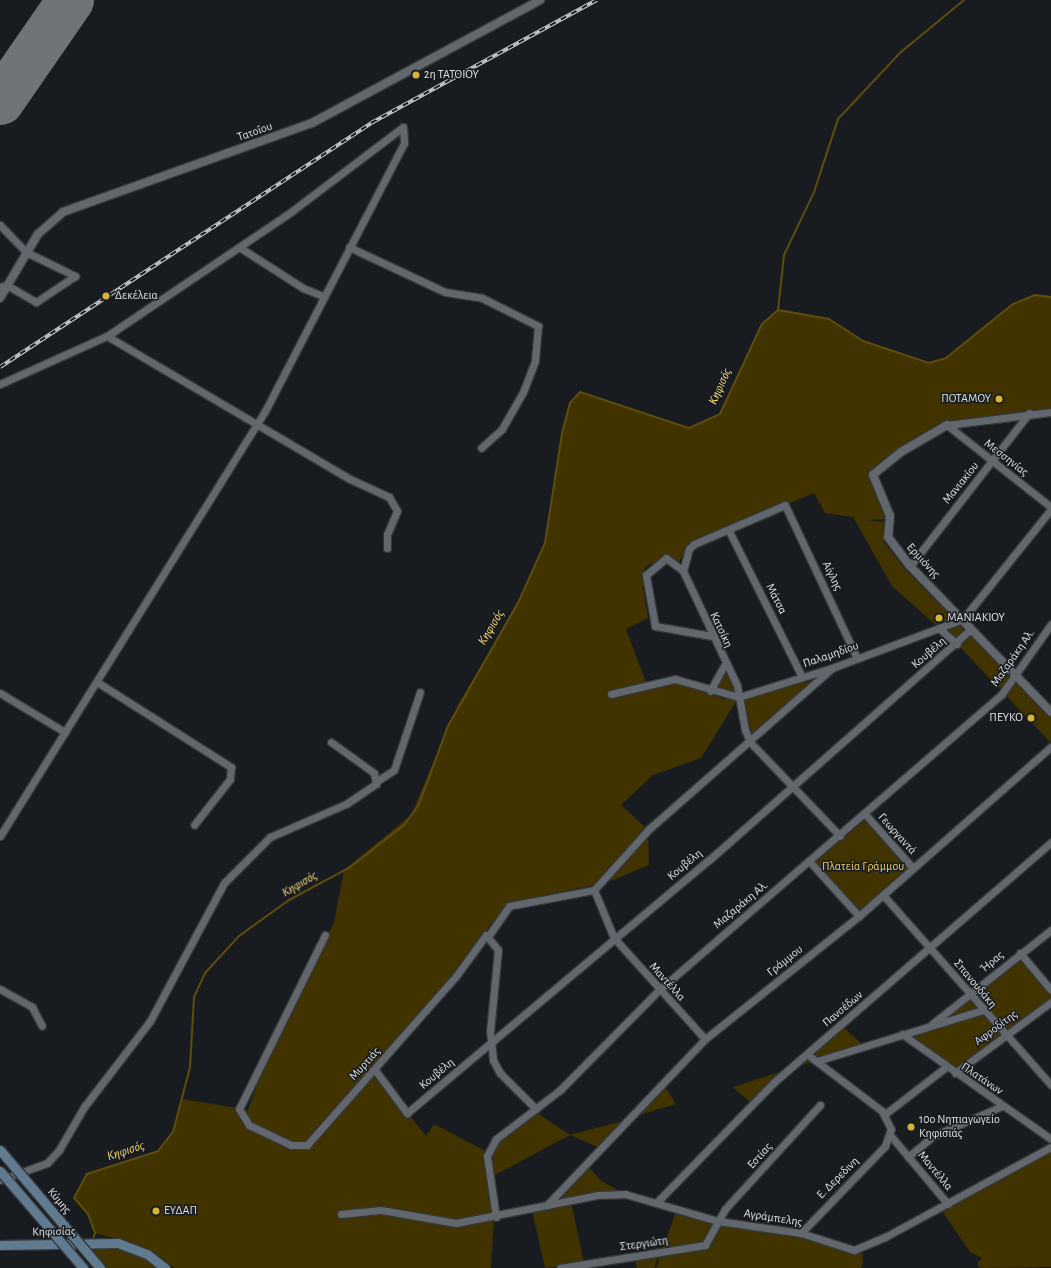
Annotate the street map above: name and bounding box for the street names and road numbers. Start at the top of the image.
street label: Τατοΐου [235,119,275,145]
street label: Μεσσηνίας [981,436,1031,480]
street label: Μανιακίου [940,459,982,507]
street label: Ερμιόνης [903,541,943,581]
street label: Αίγλης [819,559,845,593]
street label: Μάτσα [762,581,790,617]
street label: Κατσίκη [706,610,736,650]
street label: Μαζαράκη Αλ. [988,626,1038,690]
street label: Κουβέλη [909,634,949,672]
street label: Παλαμηδίου [801,639,861,671]
street label: Γεωργαντά [875,810,919,858]
street label: Κουβέλη [665,846,705,884]
street label: Μαζαράκη Αλ. [711,878,771,932]
street label: Γράμμου [764,942,806,980]
street label: Ήρας [977,948,1007,976]
street label: Σπανουδάκη [950,957,1000,1011]
street label: Μαντέλλα [646,960,688,1004]
street label: Πανσέδων [820,988,866,1030]
street label: Αφροδίτης [972,1007,1020,1049]
street label: Μυρτιάς [346,1044,384,1084]
street label: Κουβέλη [417,1055,457,1093]
street label: Πλατάνων [958,1060,1006,1098]
street label: Εστίας [745,1140,775,1172]
street label: Μαντέλλα [914,1148,956,1194]
street label: Ε. Δερεδινη [814,1154,862,1202]
street label: Κύμης [44,1185,74,1217]
street label: Αγράμπελης [743,1206,803,1230]
street label: Κηφισίας [32,1224,76,1240]
street label: Στεργιώτη [619,1233,669,1255]

